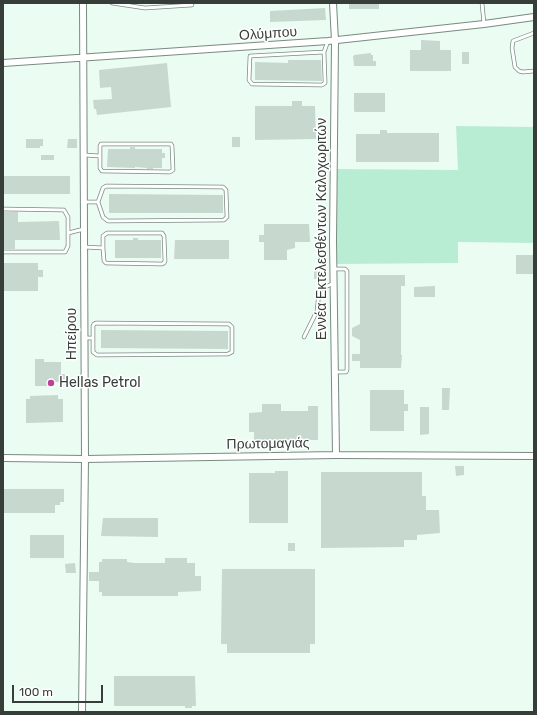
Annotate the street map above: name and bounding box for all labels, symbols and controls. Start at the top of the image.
street label: Ολύμπου [238,24,298,44]
street label: Εννέα Εκτελεσθέντων Καλοχωριτών [314,118,330,340]
street label: Ηπείρου [64,308,80,360]
place label: Hellas Petrol [59,375,141,391]
marker: Hellas Petrol [46,378,56,388]
street label: Πρωτομαγιάς [226,435,310,453]
scale bar [14,677,105,703]
text: 100 m [19,685,53,699]

